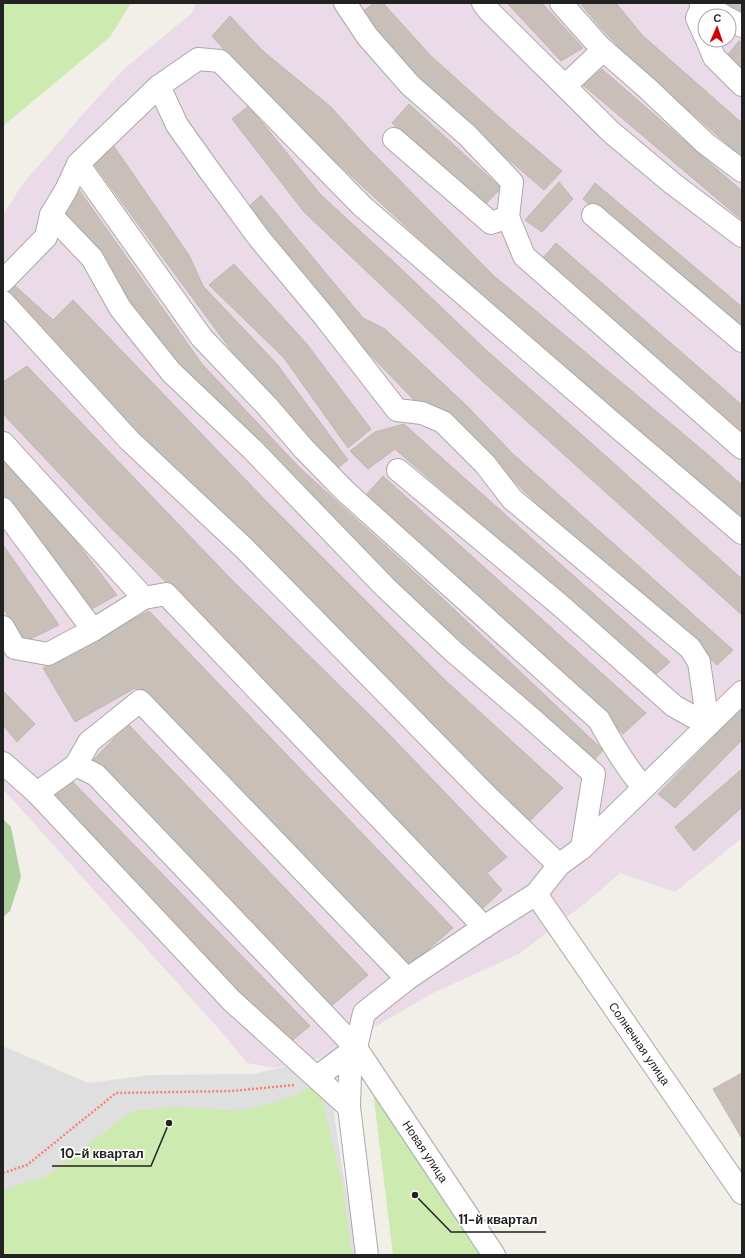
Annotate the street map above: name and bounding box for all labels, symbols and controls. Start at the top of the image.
north arrow [697,8,737,48]
text: С [713,11,722,25]
street label: Солнечная улица [605,999,674,1089]
street label: Новая улица [399,1118,452,1186]
callout: 10-й квартал [52,1141,151,1166]
text: 10-й квартал [60,1145,144,1162]
callout: 11-й квартал [451,1207,546,1232]
text: 11-й квартал [458,1211,538,1228]

